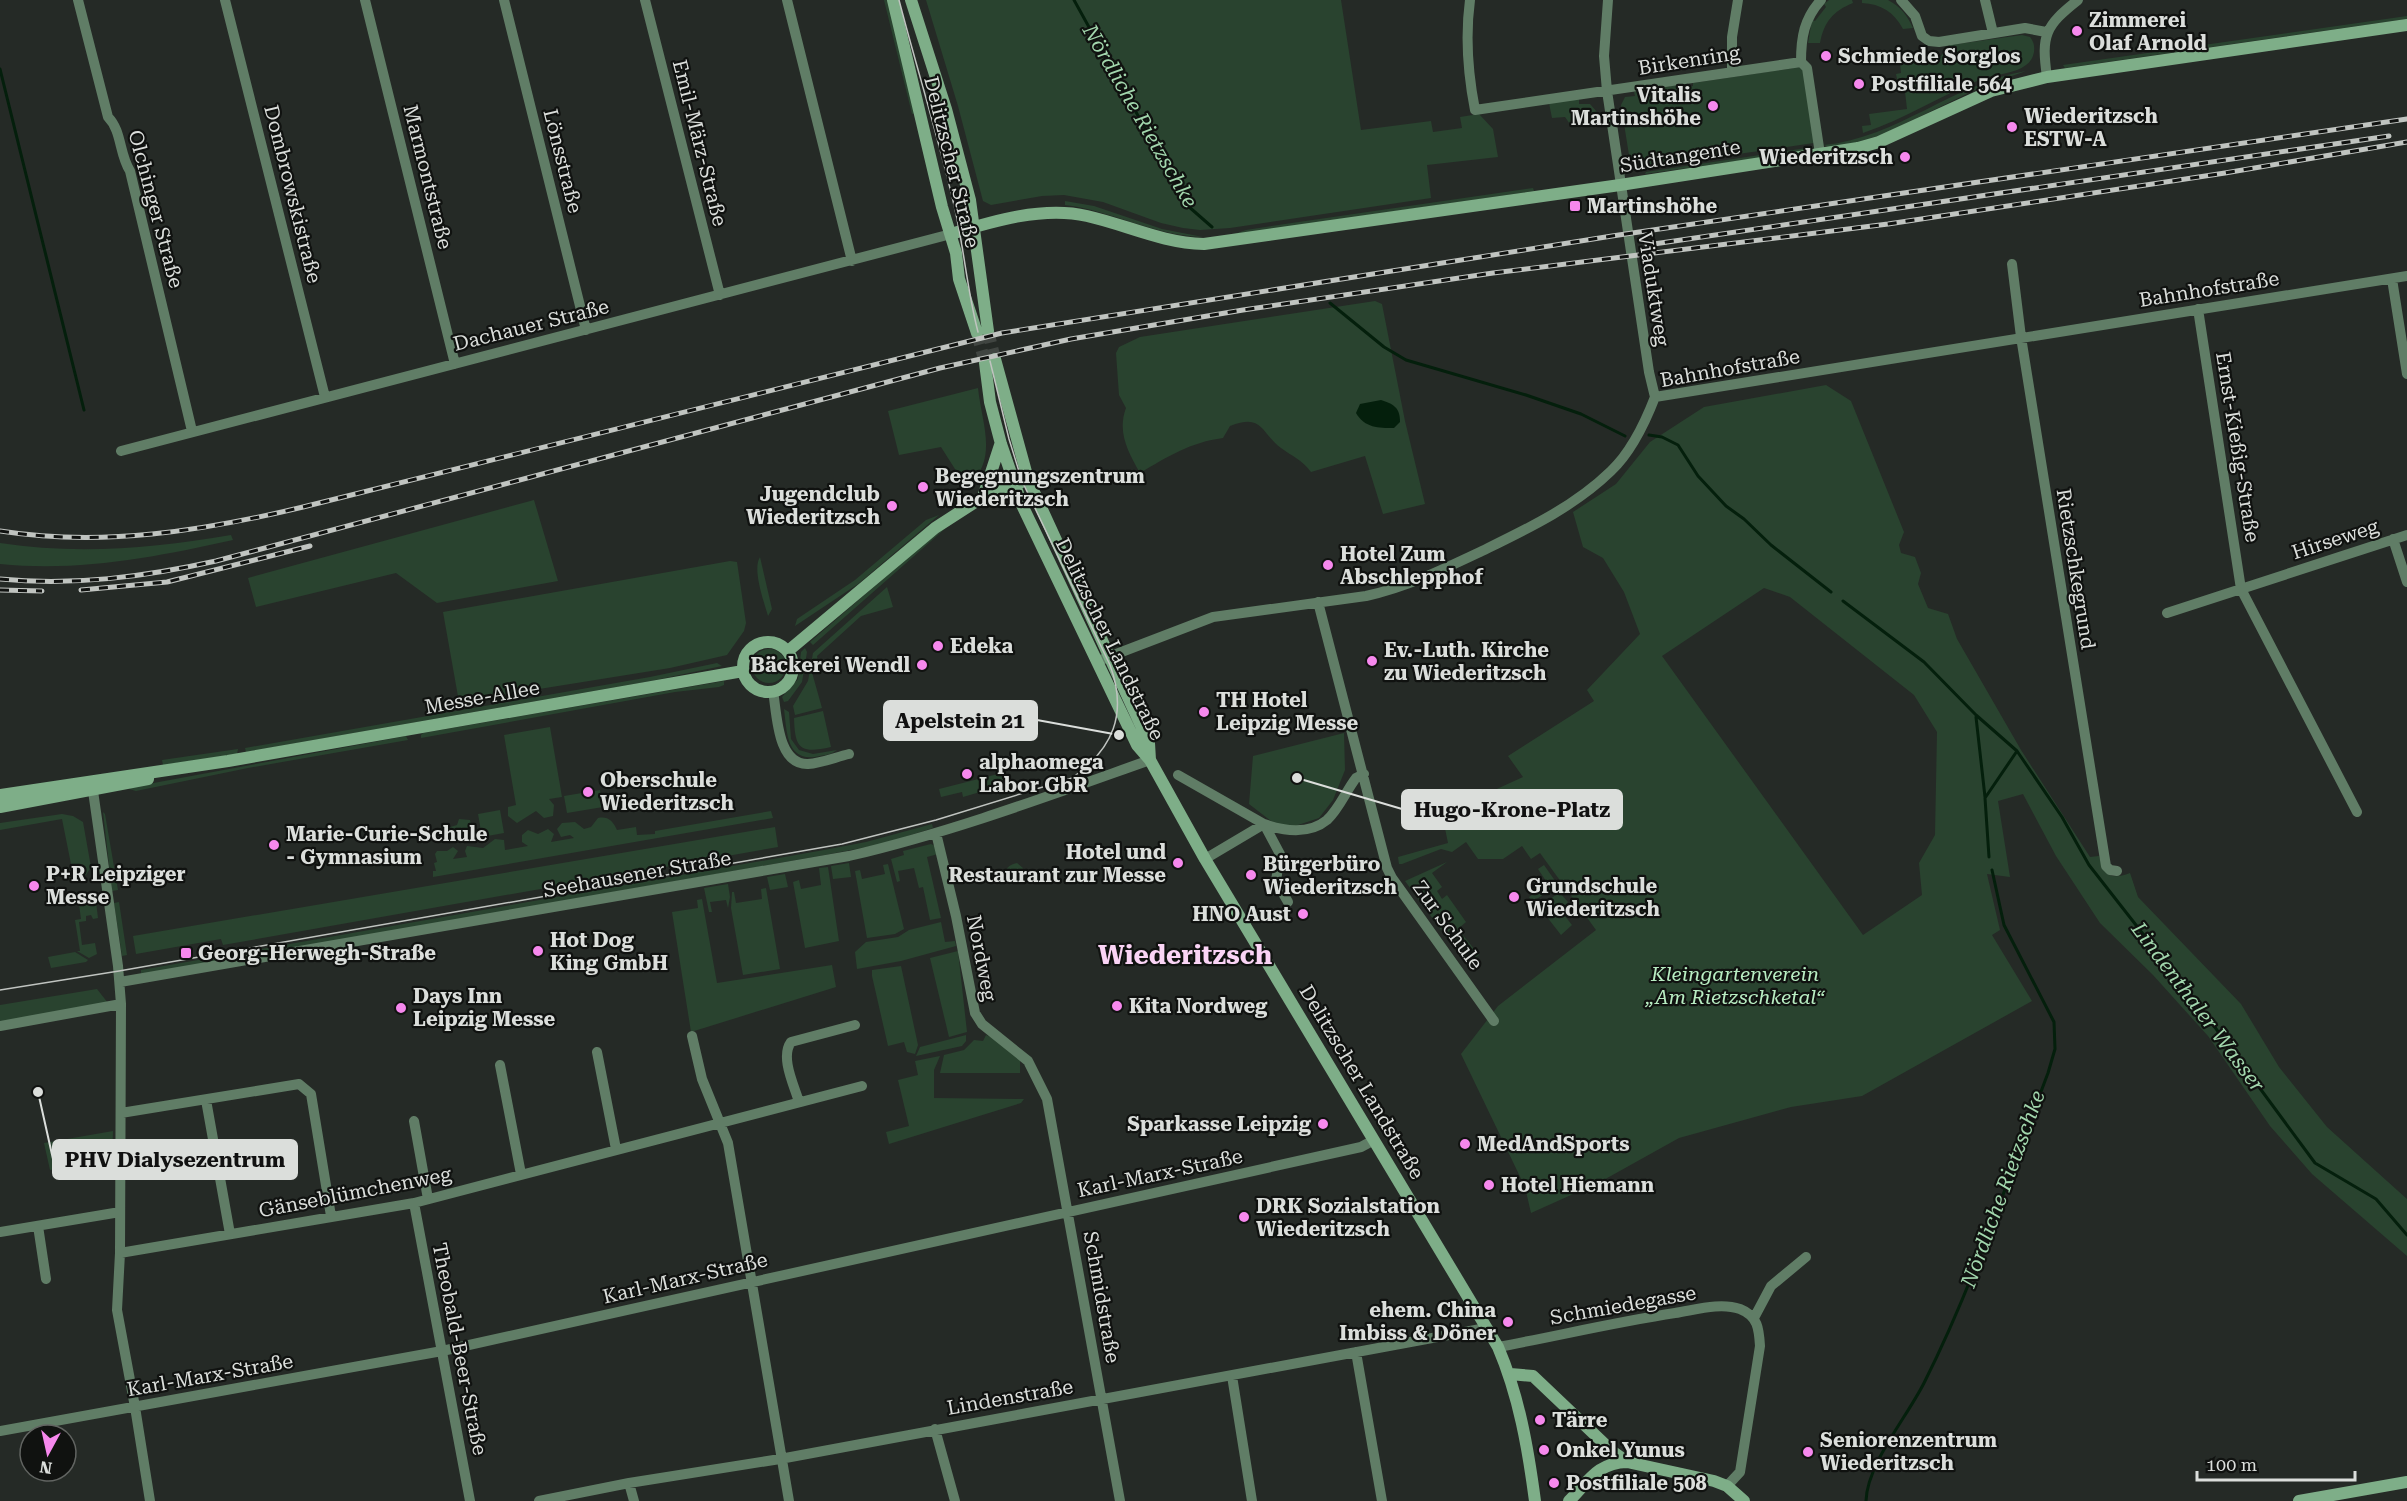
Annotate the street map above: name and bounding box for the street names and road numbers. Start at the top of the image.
street label: Birkenring [1636,40,1742,80]
street label: Emil-März-Straße [668,57,732,229]
street label: Delitzscher Straße [919,74,985,250]
street label: Dombrowskistraße [259,102,327,286]
street label: Marmontstraße [398,102,458,252]
street label: Lönsstraße [538,107,588,216]
street label: Olchinger Straße [123,127,189,291]
street label: Südtangente [1618,135,1742,177]
street label: Viaduktweg [1633,230,1675,348]
street label: Bahnhofstraße [2137,266,2281,312]
street label: Dachauer Straße [451,294,611,356]
street label: Bahnhofstraße [1658,344,1802,392]
street label: Ernst-Kießig-Straße [2211,350,2265,544]
street label: Rietzschkegrund [2051,487,2101,651]
street label: Hirseweg [2289,514,2382,564]
street label: Delitzscher Landstraße [1050,534,1170,744]
street label: Messe-Allee [423,675,541,719]
street label: Seehausener Straße [541,846,733,902]
street label: Zur Schule [1408,876,1488,974]
street label: Nordweg [962,913,1002,1004]
street label: Delitzscher Landstraße [1294,981,1430,1183]
street label: Karl-Marx-Straße [1075,1144,1245,1202]
street label: Gänseblümchenweg [257,1161,454,1222]
street label: Schmidstraße [1079,1229,1125,1365]
street label: Theobald-Beer-Straße [428,1241,492,1457]
street label: Karl-Marx-Straße [600,1247,770,1309]
street label: Schmiedegasse [1548,1280,1698,1330]
street label: Karl-Marx-Straße [125,1349,295,1401]
street label: Lindenstraße [945,1374,1075,1420]

